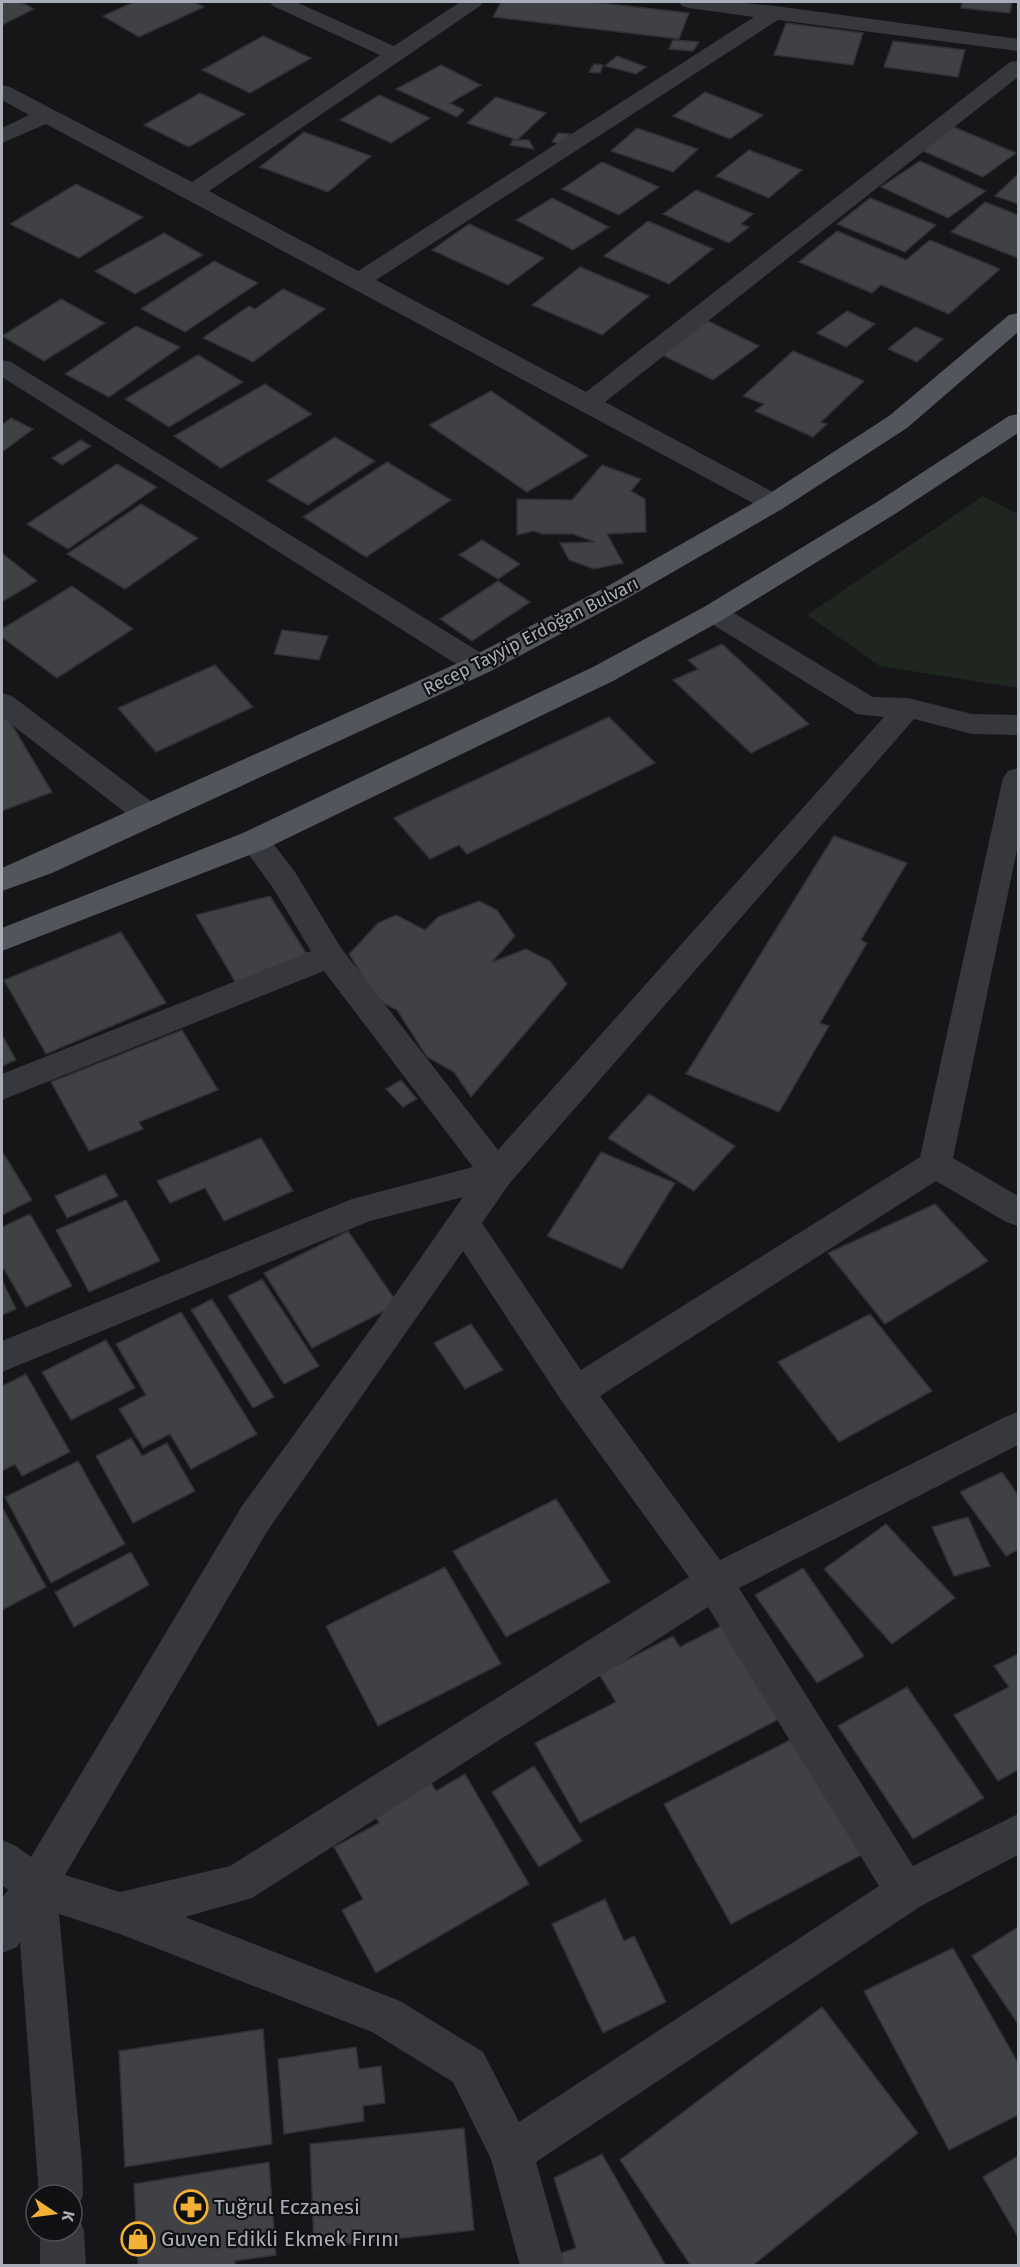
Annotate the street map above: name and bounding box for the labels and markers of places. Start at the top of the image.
pharmacy icon: Tuğrul Eczanesi [173,2189,209,2225]
place label: Tuğrul Eczanesi [214,2194,360,2220]
shop icon: Guven Edikli Ekmek Fırını [120,2221,156,2257]
place label: Guven Edikli Ekmek Fırını [161,2226,399,2252]

